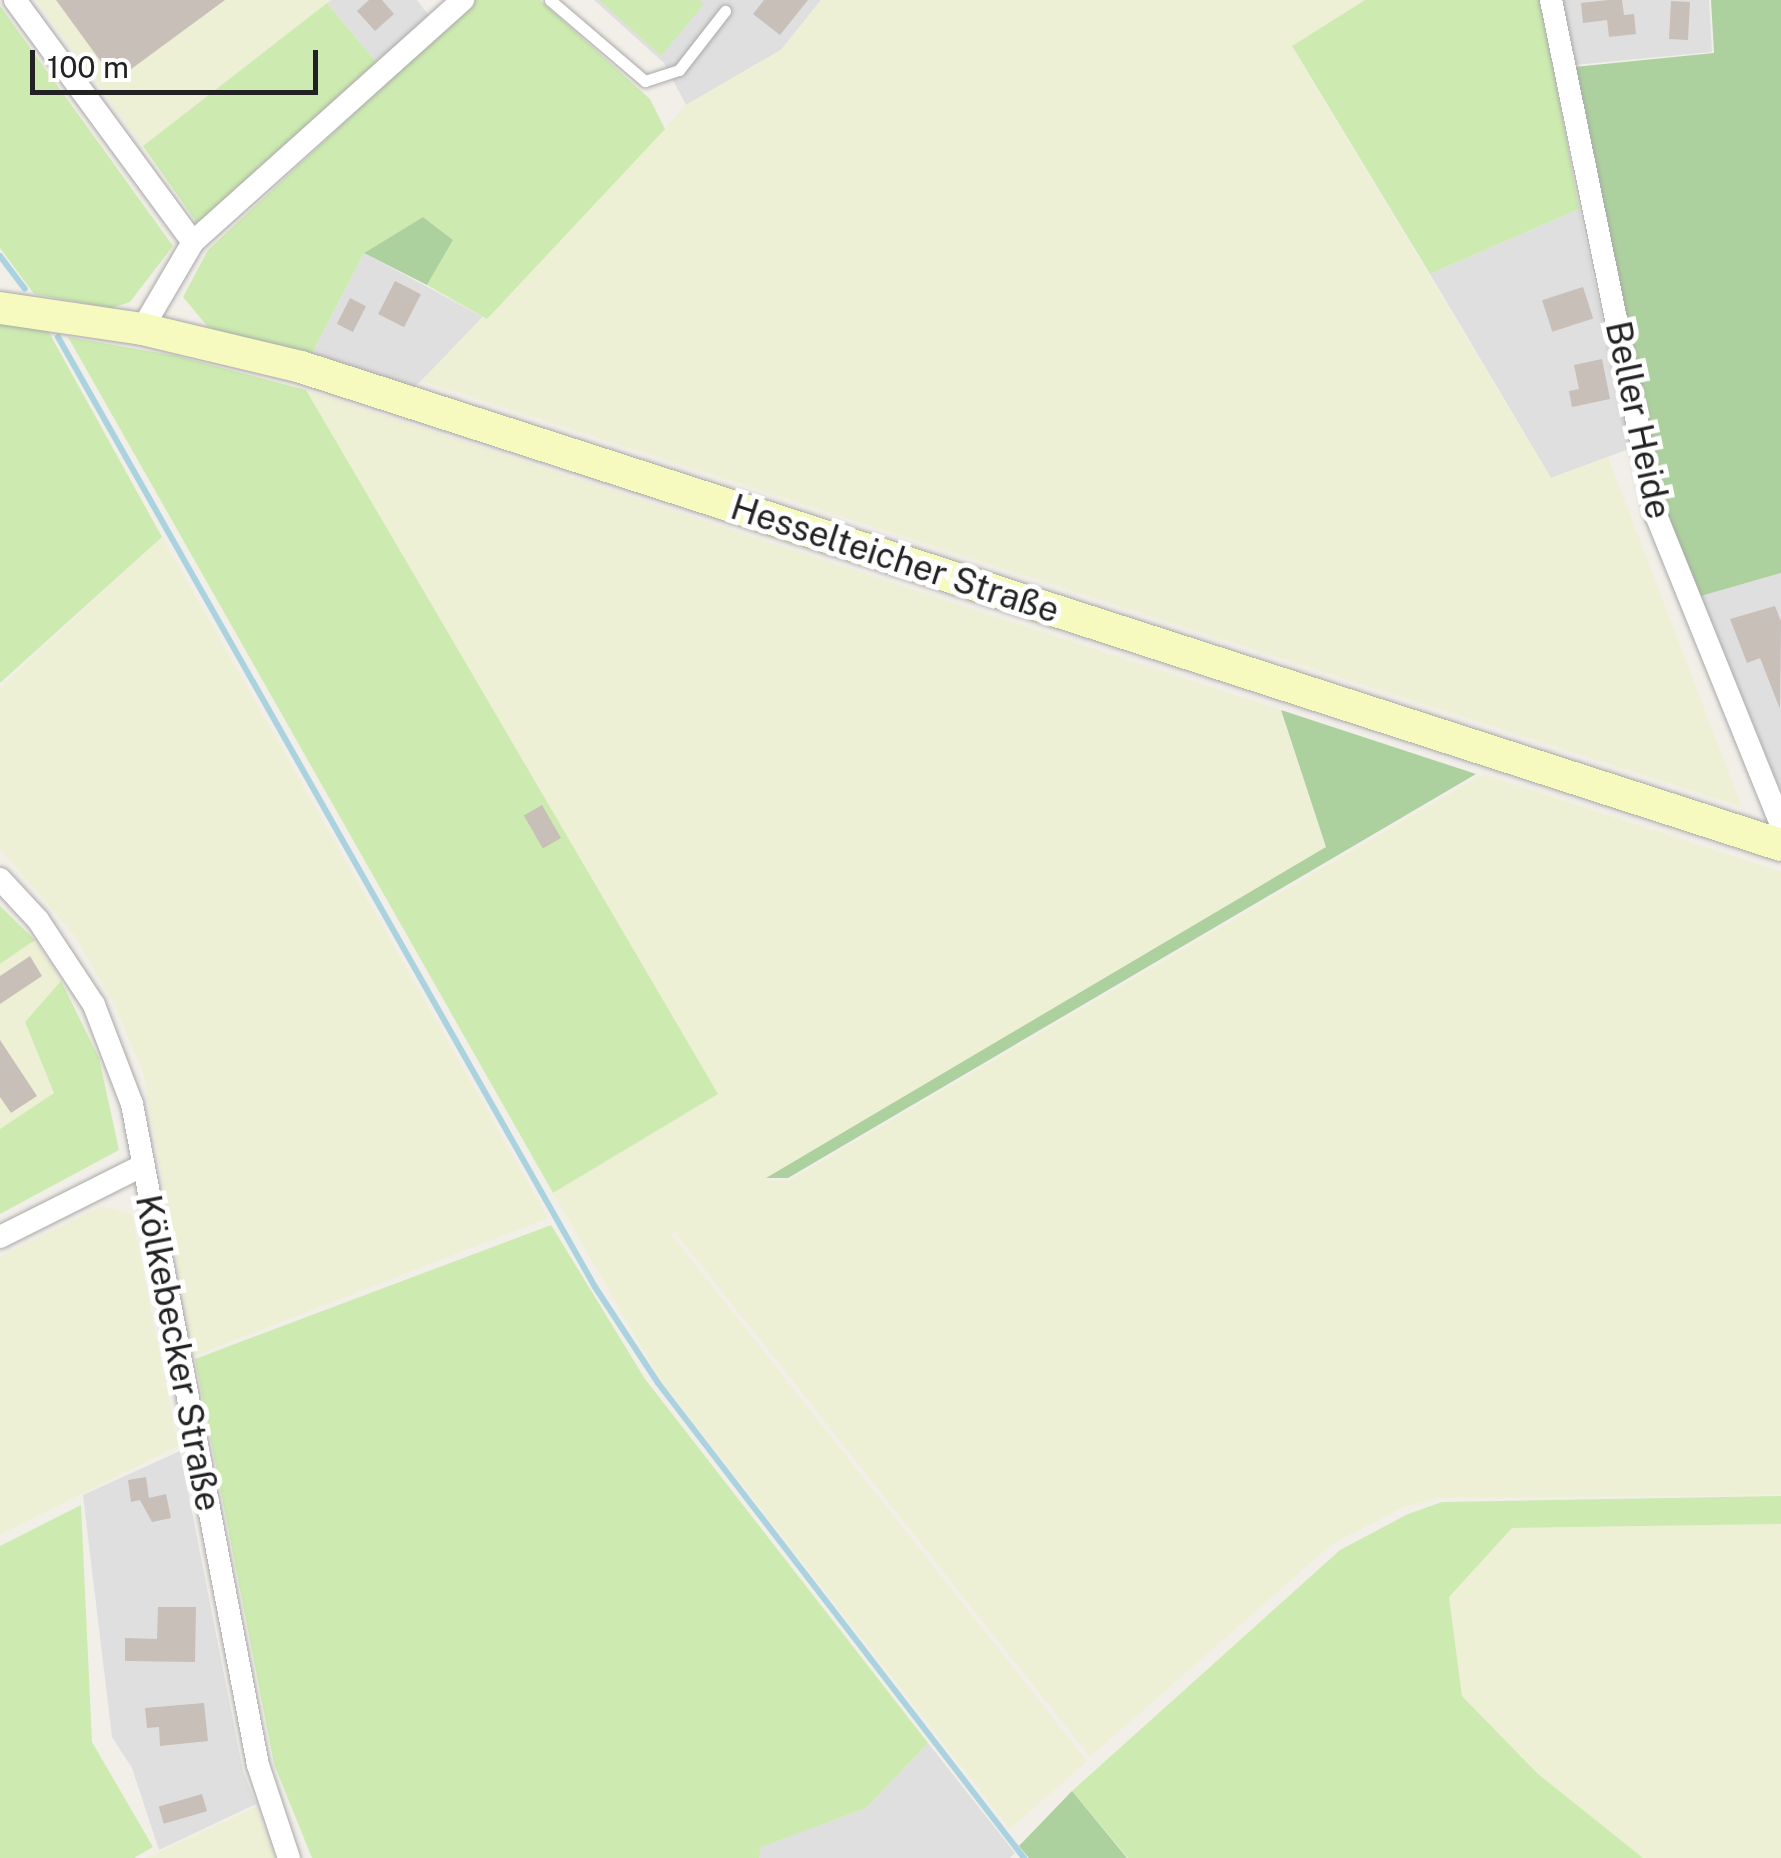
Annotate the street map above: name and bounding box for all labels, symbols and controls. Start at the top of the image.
scale bar [35,30,322,92]
text: 100 m [47,49,129,85]
street label: Beller Heide [1597,317,1679,523]
street label: Hesselteicher Straße [726,486,1064,632]
street label: Kölkebecker Straße [127,1191,229,1515]

